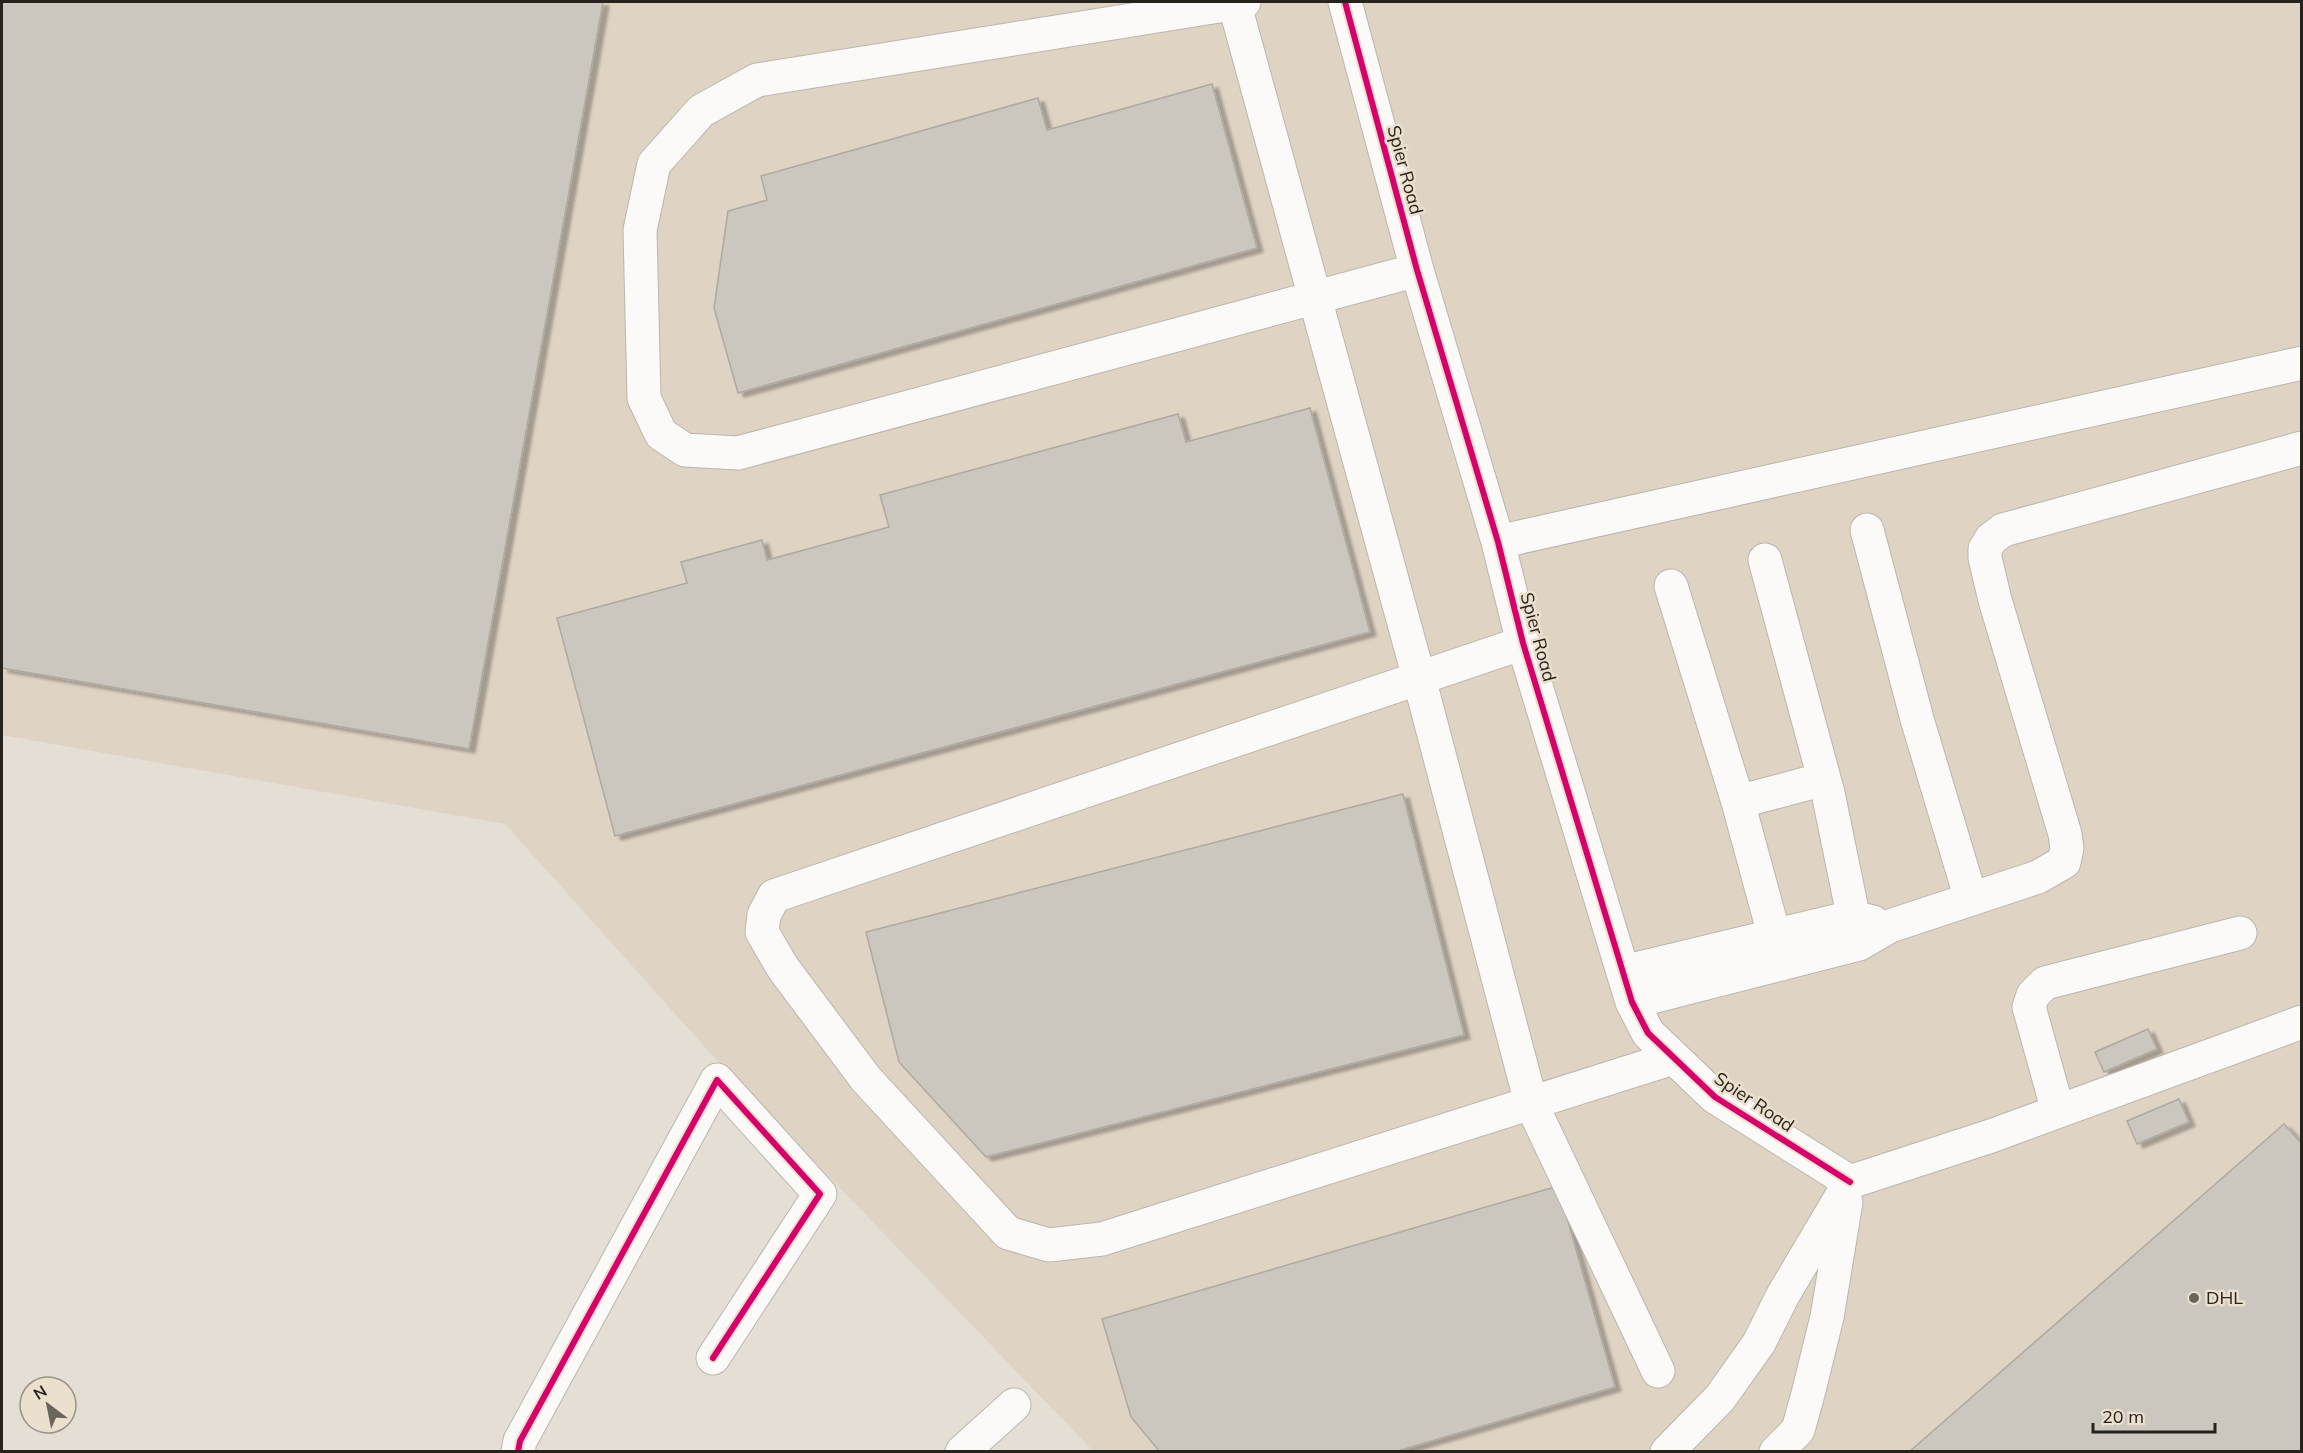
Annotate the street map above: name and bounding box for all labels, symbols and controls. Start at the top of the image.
street label: Spier Road [1383,123,1428,217]
street label: Spier Road [1516,590,1561,684]
street label: Spier Road [1710,1066,1799,1137]
place label: DHL [2206,1286,2243,1309]
marker: DHL [2187,1291,2201,1305]
north arrow [18,1375,78,1435]
text: N [30,1381,50,1404]
scale bar [2093,1396,2214,1434]
text: 20 m [2102,1405,2144,1428]

